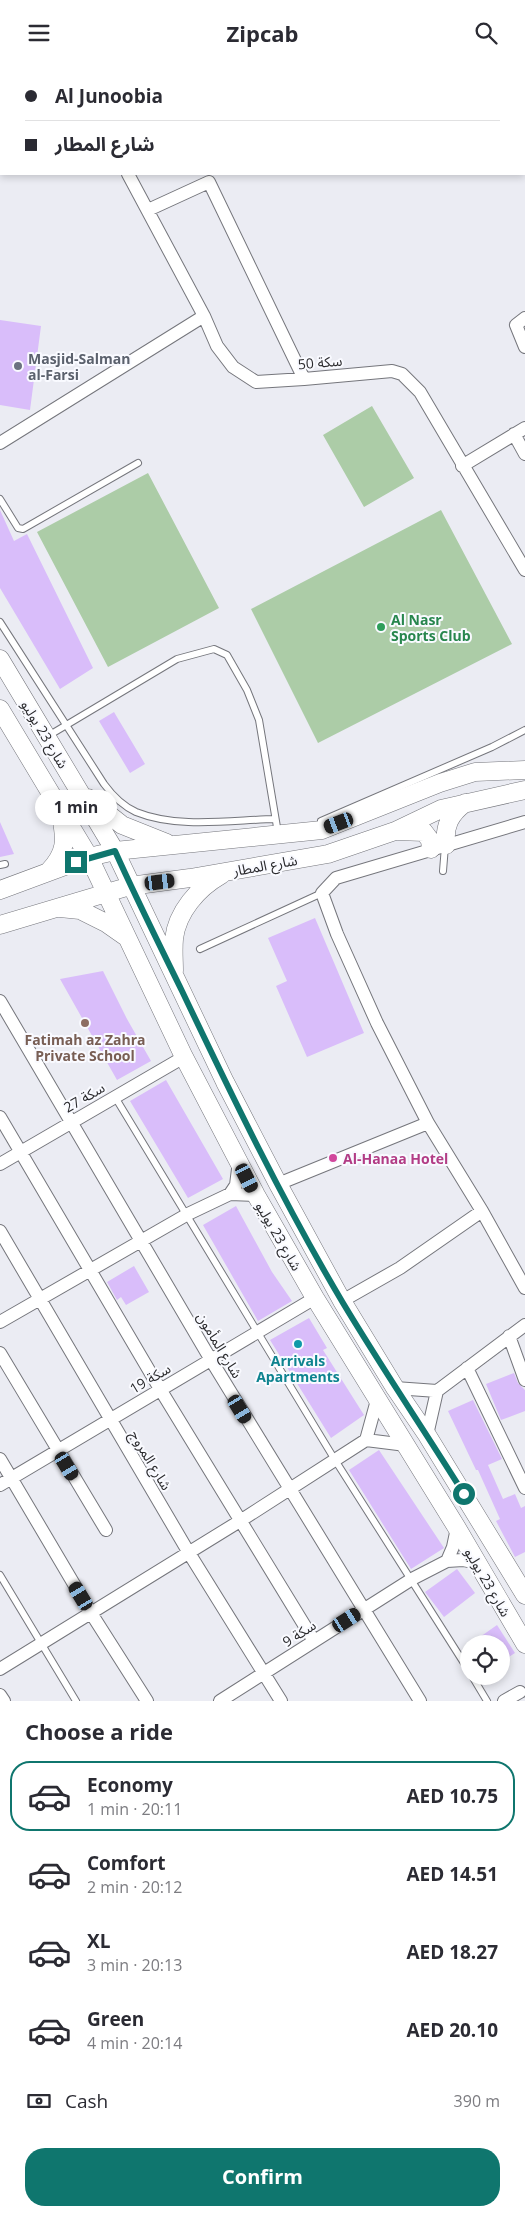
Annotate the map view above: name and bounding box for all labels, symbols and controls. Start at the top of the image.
text: Zipcab [227,18,298,48]
icon: menu [25,19,53,47]
icon: search [472,19,500,47]
text: Al Junoobia [55,83,163,109]
text: شارع المطار [55,131,155,157]
place label: Masjid-Salman al-Farsi [28,349,130,384]
street label: سكة 50 [297,351,343,373]
marker: Masjid-Salman al-Farsi [12,360,24,372]
place label: Al Nasr Sports Club [391,610,471,645]
marker: Al Nasr Sports Club [375,621,387,633]
street label: شارع 23 يوليو [15,696,73,773]
callout: 1 min [35,789,117,825]
text: 1 min [54,796,98,818]
car [322,811,355,835]
street label: شارع المطار [230,850,299,882]
route end [65,851,87,873]
car [144,873,175,891]
marker: Fatimah az Zahra Private School [79,1017,91,1029]
place label: Fatimah az Zahra Private School [24,1030,146,1065]
street label: سكة 27 [60,1078,108,1116]
place label: Al-Hanaa Hotel [343,1149,448,1168]
marker: Al-Hanaa Hotel [327,1152,339,1164]
car [233,1161,260,1195]
street label: شارع 23 يوليو [250,1198,306,1275]
street label: شارع المأمون [191,1309,247,1382]
marker: Arrivals Apartments [292,1338,304,1350]
place label: Arrivals Apartments [256,1351,340,1386]
street label: سكة 19 [126,1358,174,1398]
car [225,1392,254,1426]
street label: شارع المروج [124,1426,176,1495]
car [52,1449,81,1483]
route start [453,1483,475,1505]
street label: شارع 23 يوليو [459,1544,515,1621]
car [66,1579,95,1613]
car [330,1606,363,1634]
street label: سكة 9 [279,1615,320,1651]
map controls [460,1635,510,1685]
button: locate [460,1635,510,1685]
text: Choose a ride [25,1716,173,1746]
text: Economy [87,1772,173,1798]
icon: car [27,1774,72,1819]
text: AED 10.75 [406,1783,498,1809]
text: 1 min · 20:11 [87,1798,182,1820]
text: Comfort [87,1850,166,1876]
icon: car [27,1852,72,1897]
text: AED 14.51 [406,1861,498,1887]
text: 2 min · 20:12 [87,1876,182,1898]
text: XL [87,1928,110,1954]
icon: car [27,1930,72,1975]
text: AED 18.27 [406,1939,498,1965]
text: 3 min · 20:13 [87,1954,182,1976]
text: Green [87,2006,144,2032]
icon: car [27,2008,72,2053]
text: AED 20.10 [406,2017,498,2043]
text: 4 min · 20:14 [87,2032,182,2054]
icon: cash [25,2087,53,2115]
text: Cash [65,2088,108,2114]
text: 390 m [454,2090,500,2112]
button: Confirm [25,2148,500,2206]

